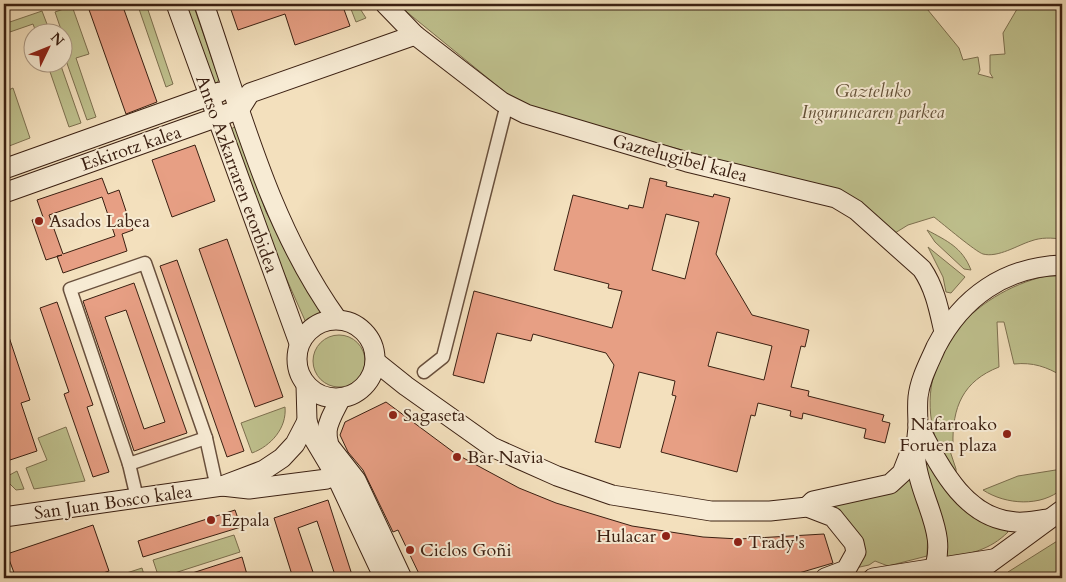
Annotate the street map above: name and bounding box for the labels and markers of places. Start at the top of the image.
place label: Asados Labea [49,209,150,234]
marker: Asados Labea [33,215,45,227]
place label: Sagaseta [403,403,466,428]
marker: Sagaseta [387,409,399,421]
place label: Nafarroako Foruen plaza [900,412,997,458]
marker: Nafarroako Foruen plaza [1001,428,1013,440]
place label: Bar Navia [467,445,544,470]
marker: Bar Navia [451,451,463,463]
place label: Ezpala [221,508,270,533]
marker: Ezpala [205,514,217,526]
place label: Hulacar [596,524,656,549]
marker: Hulacar [660,530,672,542]
place label: Trady's [748,530,805,555]
marker: Trady's [732,536,744,548]
place label: Ciclos Goñi [420,538,511,563]
marker: Ciclos Goñi [404,544,416,556]

